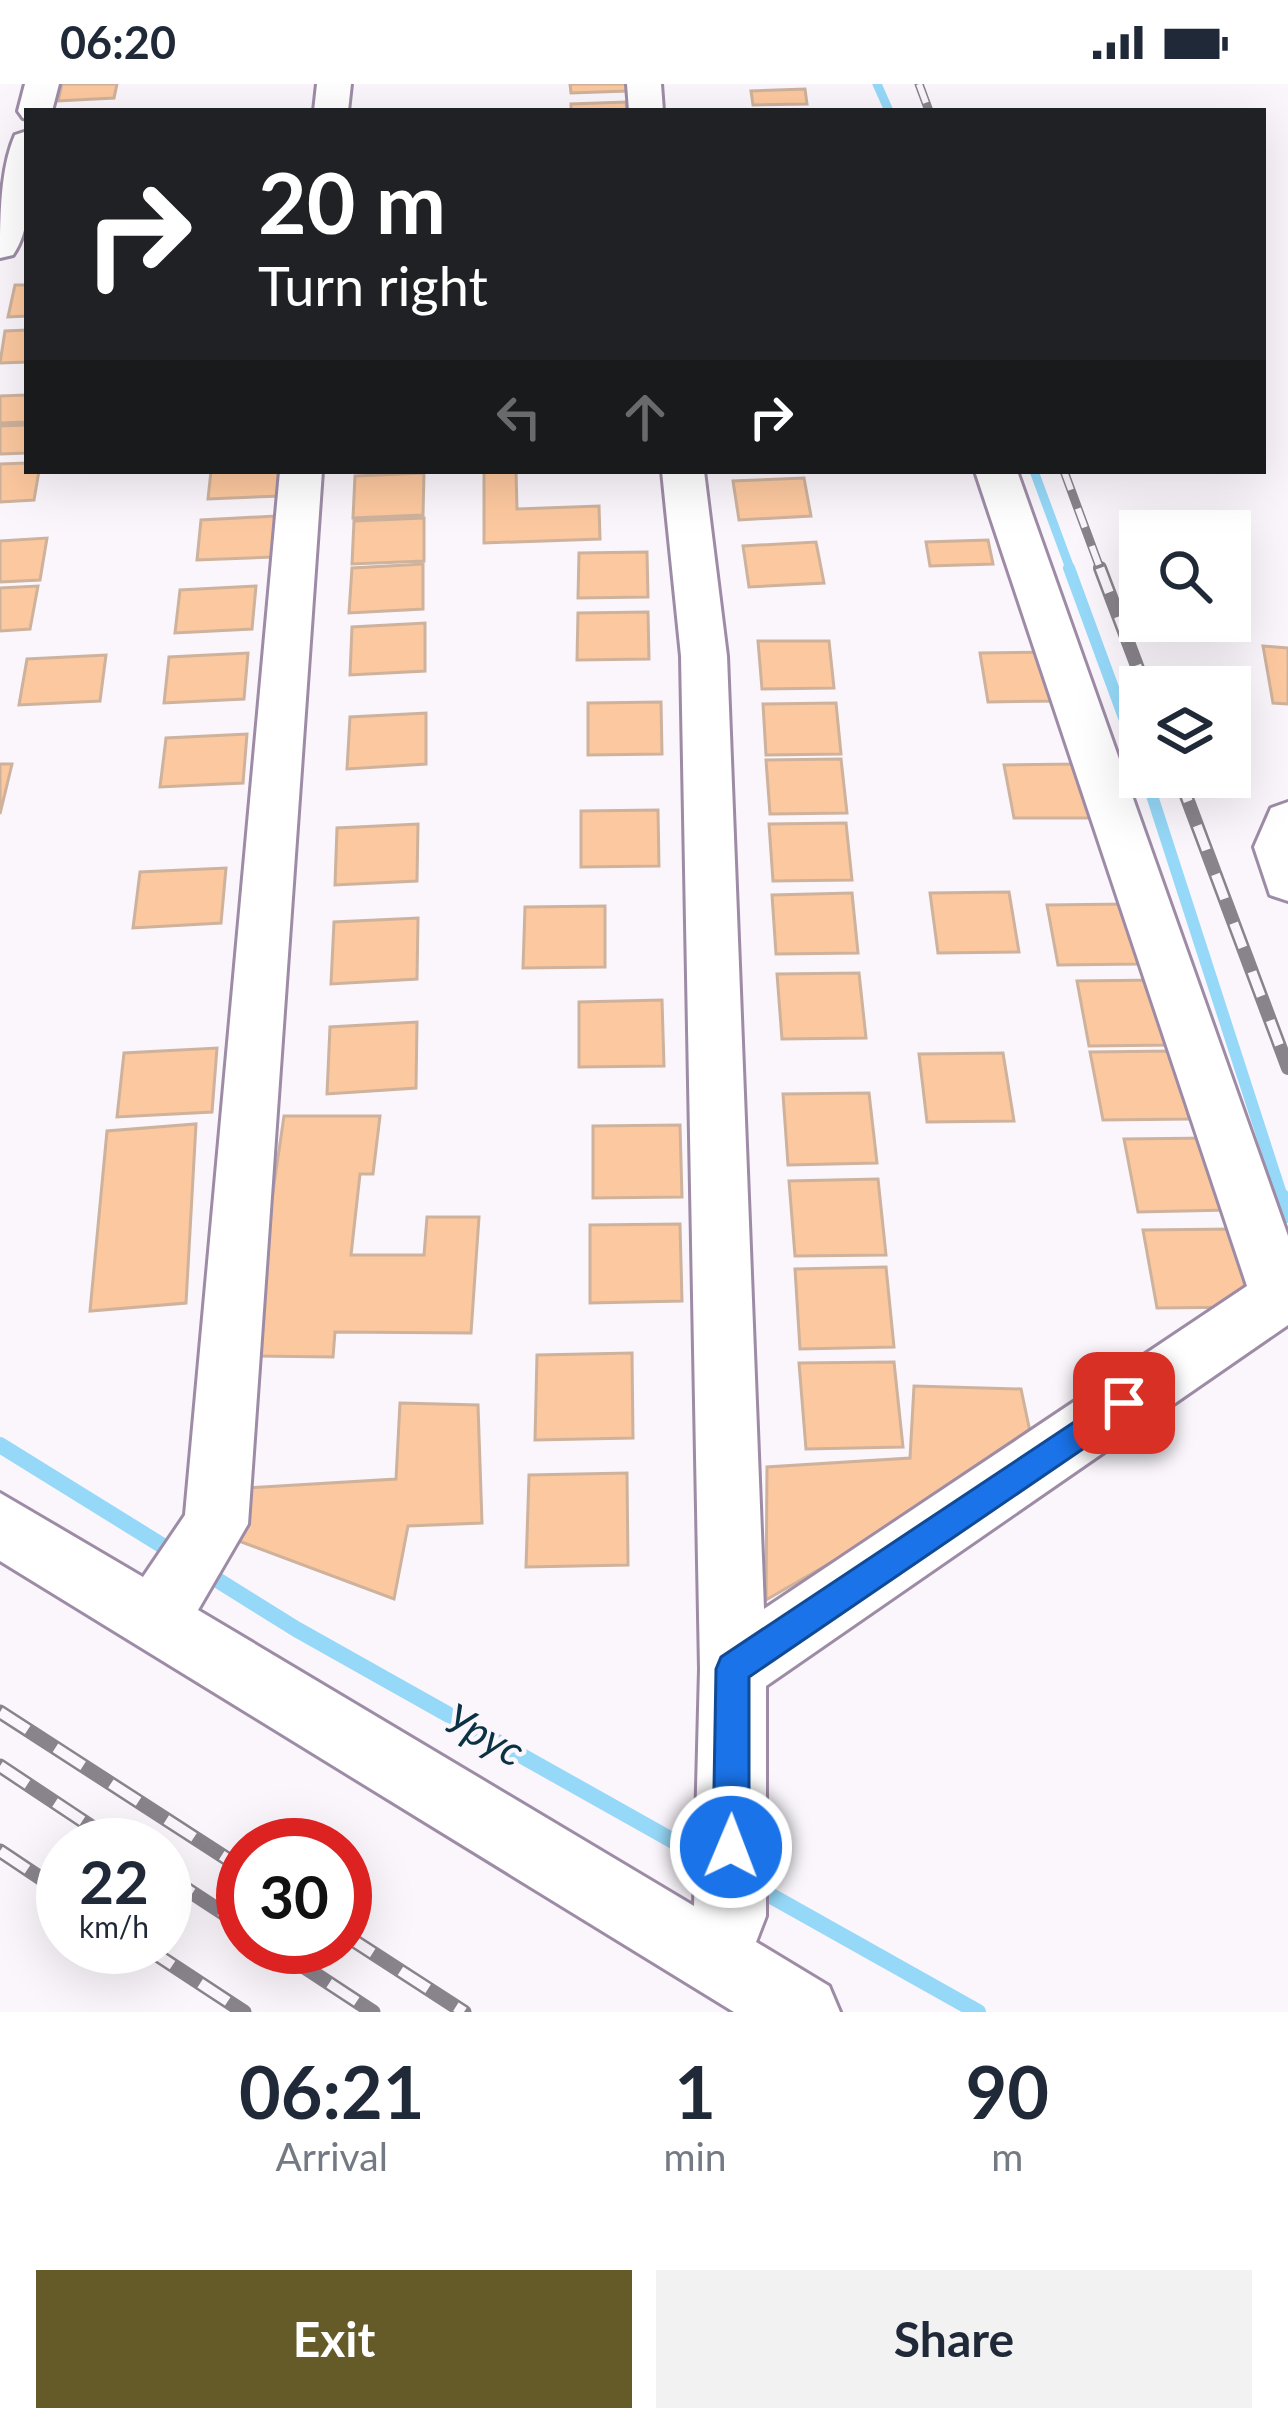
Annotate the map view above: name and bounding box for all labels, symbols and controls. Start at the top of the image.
text: 06:20 [60,15,176,69]
text: 20 m [258,151,446,252]
icon: right [60,156,216,312]
text: Turn right [258,253,488,318]
icon: left [486,384,552,450]
icon: ahead [612,384,678,450]
icon: right [738,384,804,450]
map controls [1119,510,1251,798]
button: search [1119,510,1251,642]
button: layers [1119,666,1251,798]
pin [1073,1352,1175,1454]
icon: arrive [1091,1370,1157,1436]
water label: Урус [437,1692,534,1776]
position arrow [668,1784,794,1910]
speed limit sign: 30 [216,1818,372,1974]
text: 22 [79,1845,149,1917]
text: km/h [79,1908,149,1944]
text: 06:21 [239,2048,425,2134]
text: 1 [674,2048,716,2134]
text: 90 [966,2048,1049,2134]
text: Arrival [276,2133,388,2179]
text: min [663,2133,727,2179]
text: m [991,2133,1023,2179]
button: Exit [36,2270,632,2408]
button: Share [656,2270,1252,2408]

